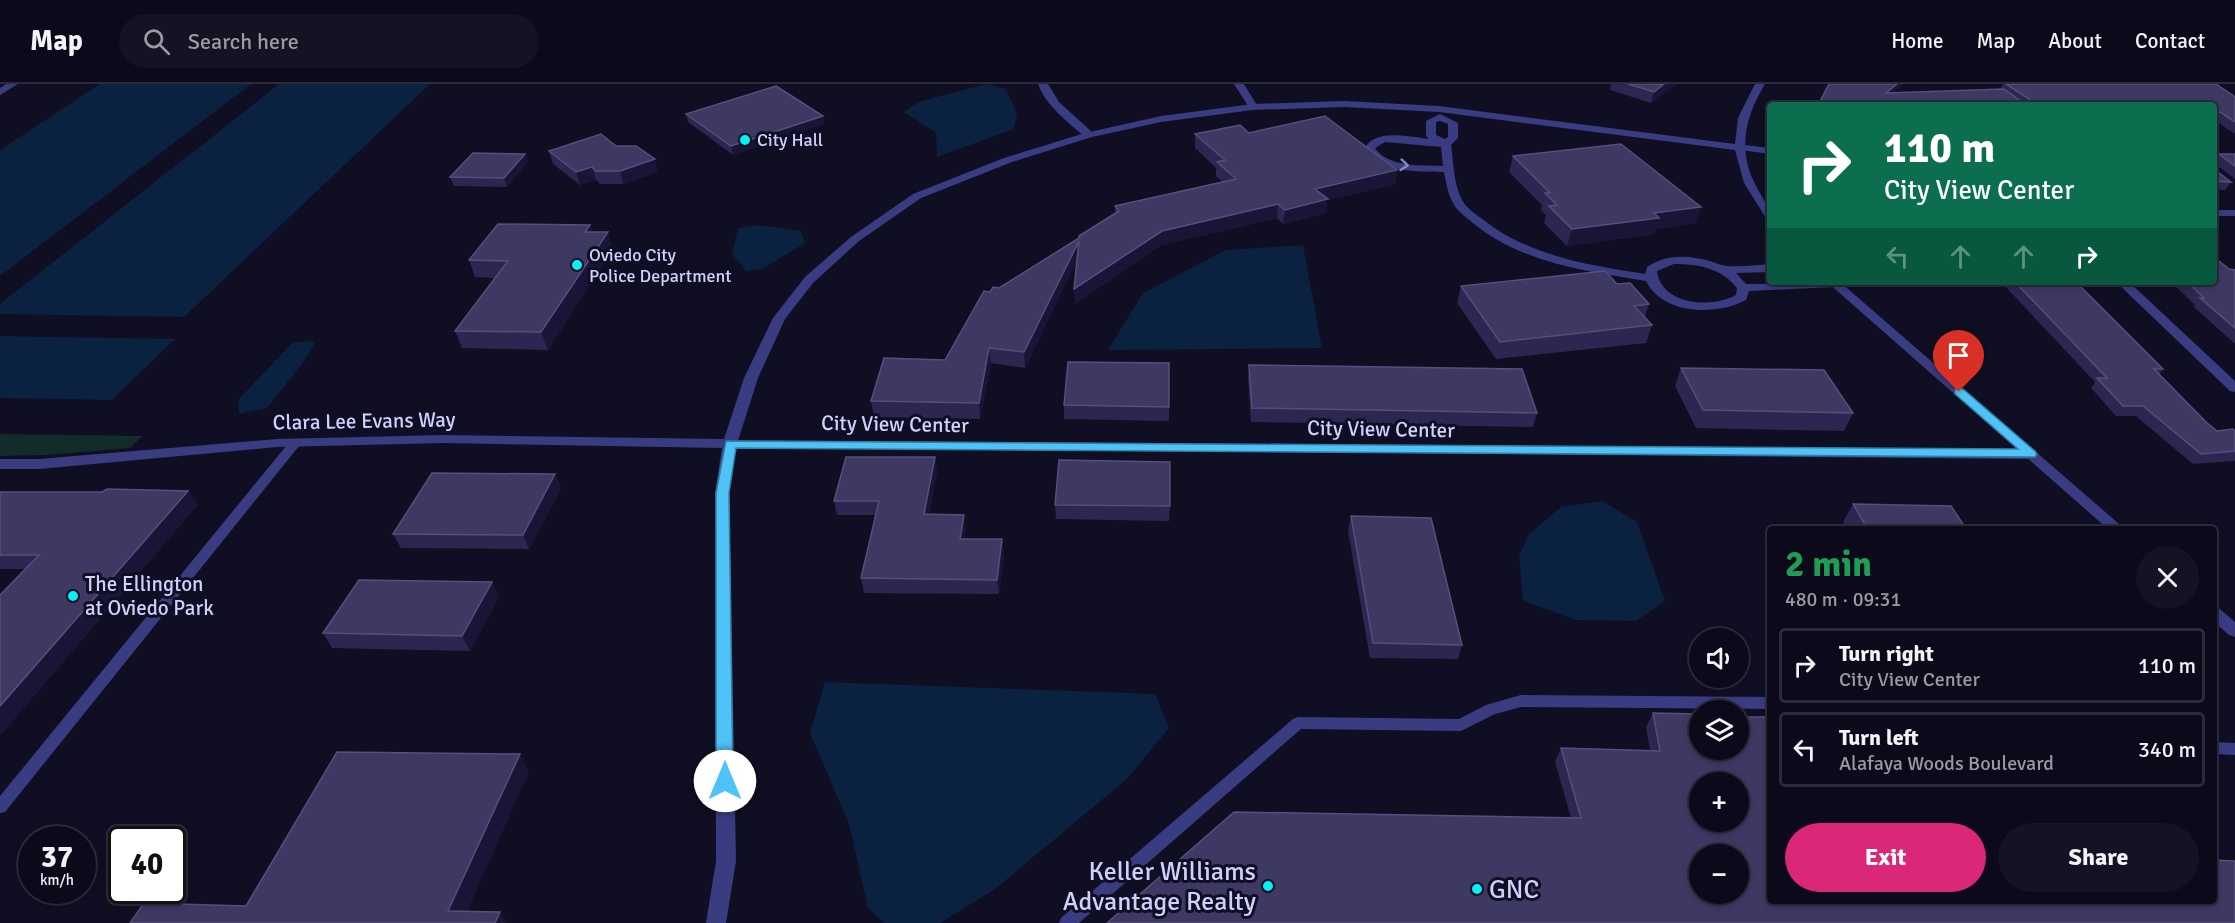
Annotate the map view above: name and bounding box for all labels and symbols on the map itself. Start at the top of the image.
place label: City Hall [757,129,823,151]
marker: City Hall [738,133,752,147]
one-way arrow [1400,158,1409,171]
place label: Oviedo City Police Department [589,244,732,287]
marker: Oviedo City Police Department [570,258,584,272]
pin [1933,330,1984,392]
street label: Clara Lee Evans Way [272,406,456,436]
street label: City View Center [821,410,969,438]
street label: City View Center [1307,415,1455,443]
place label: The Ellington at Oviedo Park [85,571,214,621]
marker: The Ellington at Oviedo Park [66,589,80,603]
position arrow [693,749,757,813]
speed limit sign: 40 [108,826,186,904]
place label: Keller Williams Advantage Realty [1063,856,1256,918]
place label: GNC [1489,874,1539,906]
marker: Keller Williams Advantage Realty [1261,879,1275,893]
marker: GNC [1470,882,1484,896]

